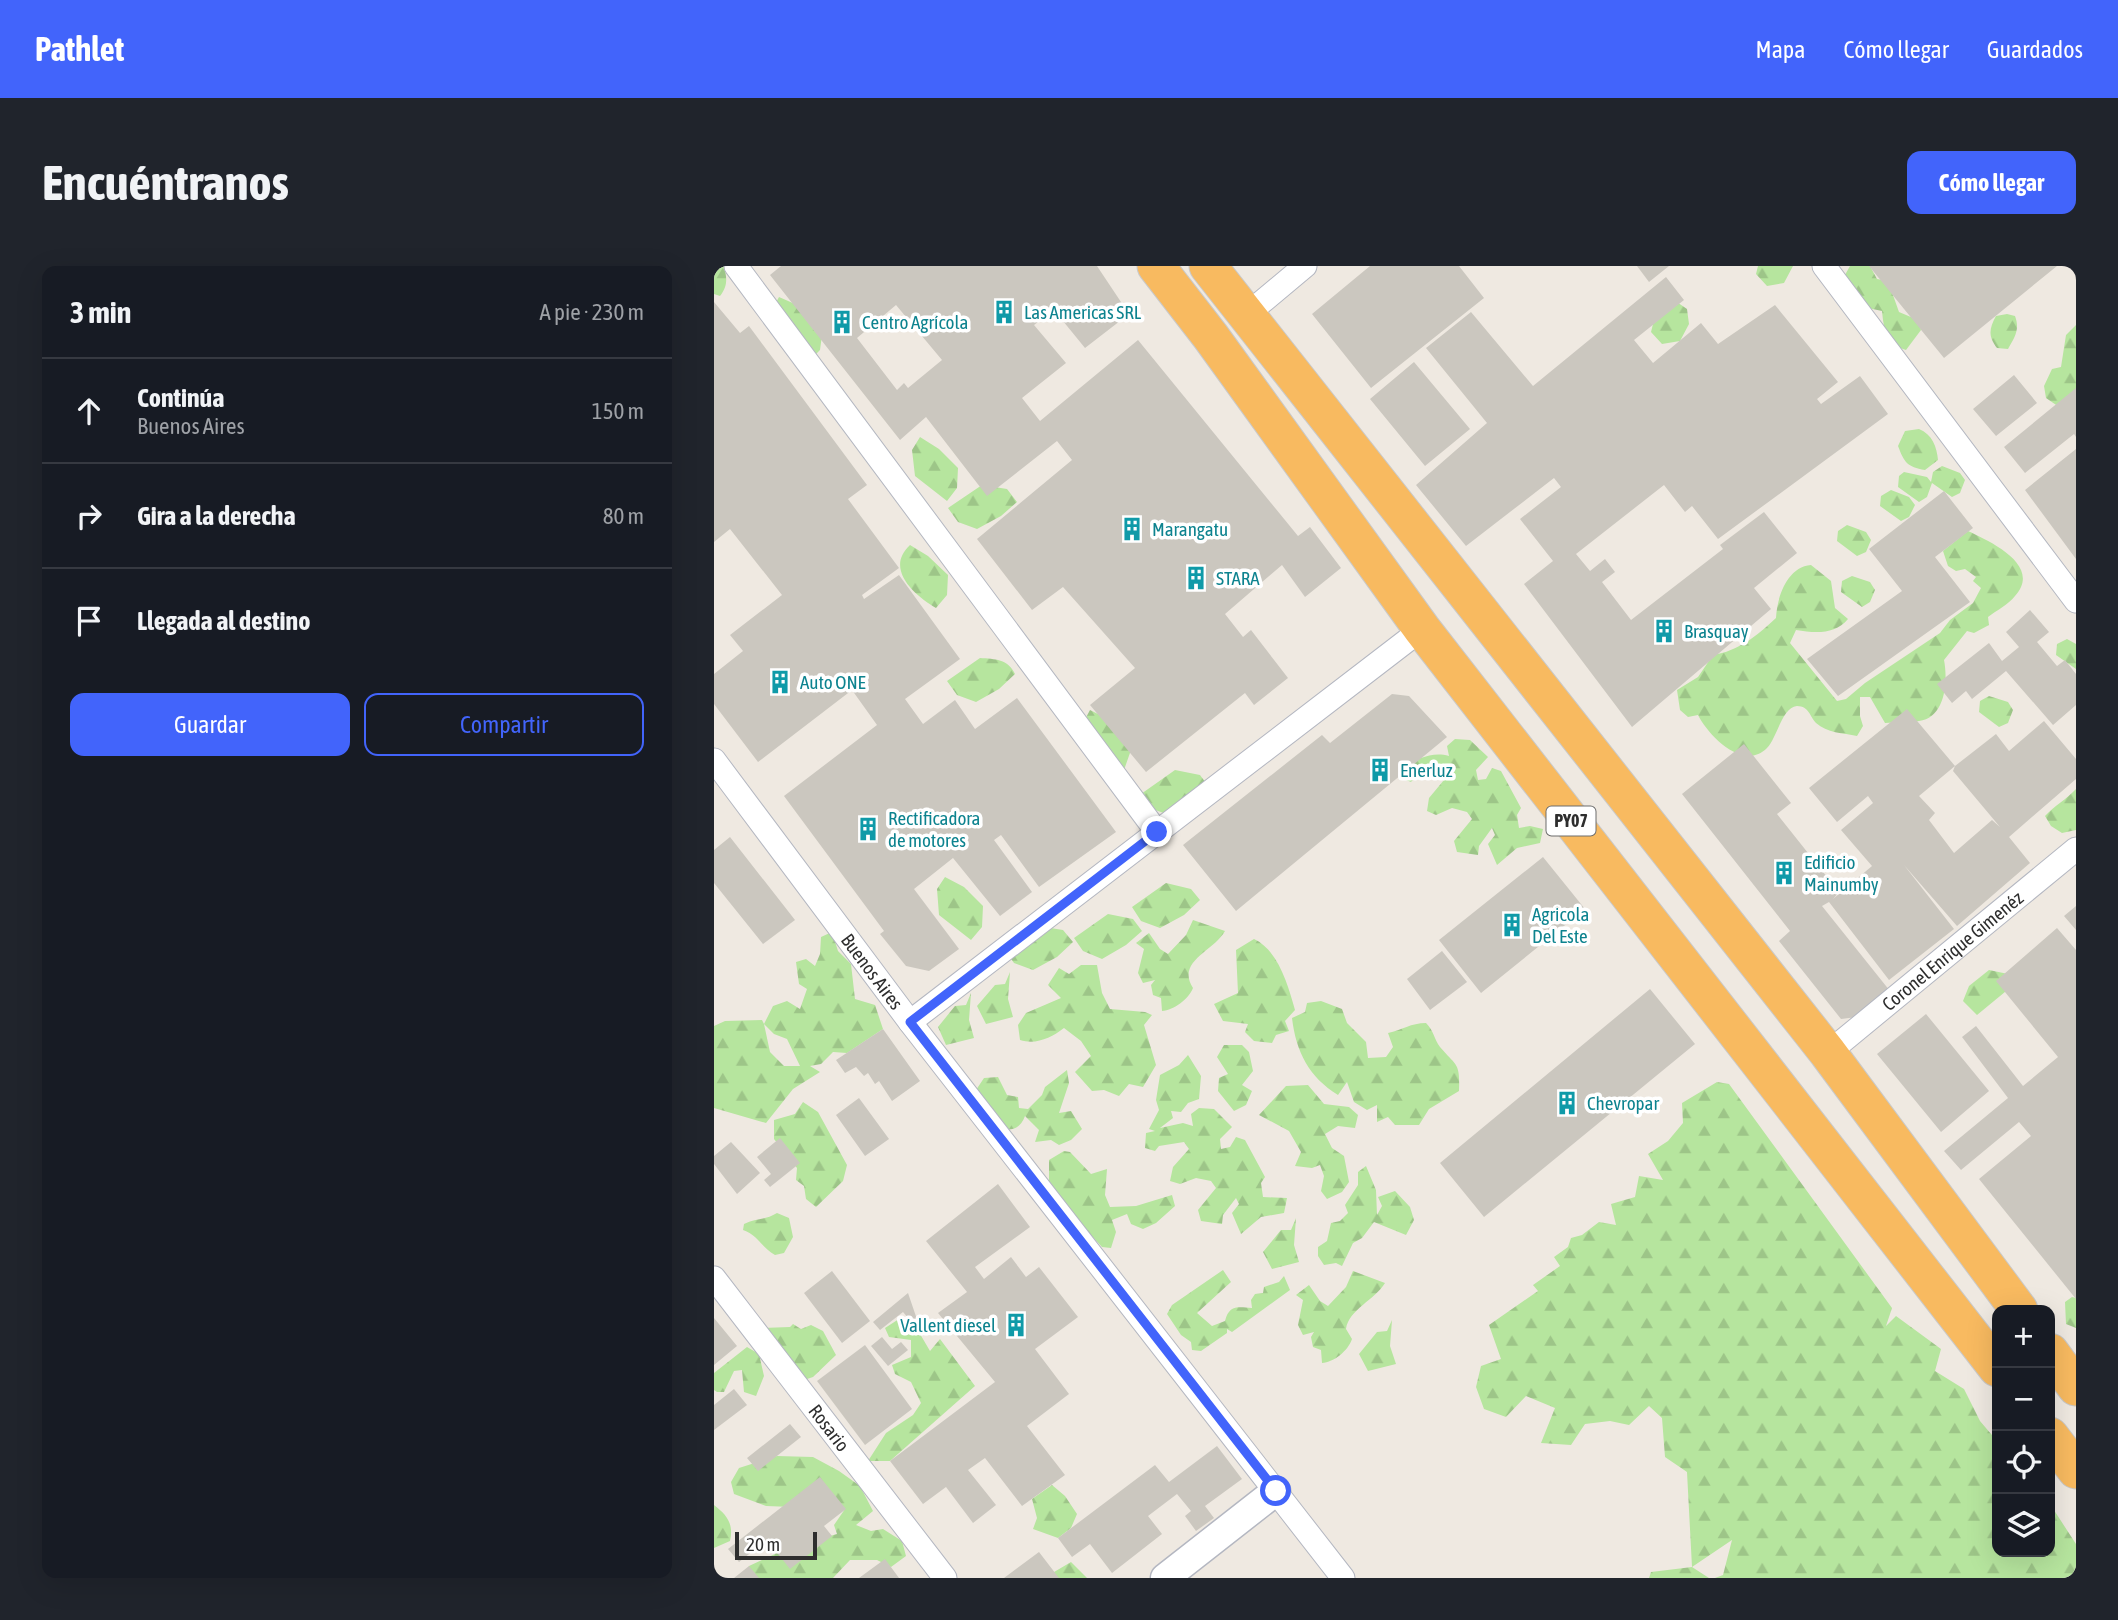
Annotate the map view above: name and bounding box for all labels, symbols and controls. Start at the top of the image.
text: Pathlet [35,30,124,68]
text: Mapa [1756,36,1805,63]
text: Cómo llegar [1843,36,1949,63]
text: Guardados [1987,36,2083,63]
button: Cómo llegar [1907,151,2076,214]
text: Encuéntranos [42,154,289,210]
text: 3 min [70,295,131,329]
building icon: Las Americas SRL [990,298,1018,326]
text: A pie · 230 m [540,299,644,325]
place label: Las Americas SRL [1024,301,1142,323]
building icon: Centro Agrícola [828,308,856,336]
place label: Centro Agrícola [862,311,968,333]
text: Continúa [137,383,224,413]
icon: ahead [70,392,108,430]
text: 150 m [592,398,644,424]
text: Buenos Aires [137,413,245,439]
icon: right [70,497,108,535]
text: Gira a la derecha [137,501,296,531]
text: 80 m [603,503,644,529]
building icon: Marangatu [1118,515,1146,543]
place label: Marangatu [1152,518,1228,540]
building icon: STARA [1182,564,1210,592]
place label: STARA [1216,567,1260,589]
icon: arrive [70,602,108,640]
text: Llegada al destino [137,606,310,636]
building icon: Brasquay [1650,617,1678,645]
place label: Brasquay [1684,620,1749,642]
building icon: Auto ONE [766,668,794,696]
place label: Auto ONE [800,671,866,693]
button: Guardar [70,693,350,756]
button: Compartir [364,693,644,756]
building icon: Enerluz [1366,756,1394,784]
place label: Enerluz [1400,759,1453,781]
road number: PY07 [1546,806,1596,836]
place label: Rectificadora de motores [888,807,980,851]
building icon: Rectificadora de motores [854,815,882,843]
route end [1141,816,1172,847]
place label: Edificio Mainumby [1804,851,1879,895]
building icon: Edificio Mainumby [1770,859,1798,887]
street label: Coronel Enrique Gimenéz [1877,886,2027,1015]
place label: Agricola Del Este [1532,903,1589,947]
building icon: Agricola Del Este [1498,911,1526,939]
street label: Buenos Aires [837,929,908,1014]
building icon: Chevropar [1553,1089,1581,1117]
place label: Chevropar [1587,1092,1659,1114]
map controls [1992,1305,2055,1557]
button: + [1992,1305,2055,1368]
building icon: Vallent diesel [1002,1311,1030,1339]
place label: Vallent diesel [900,1314,996,1336]
button: − [1992,1368,2055,1431]
street label: Rosario [804,1400,854,1455]
button: locate [1992,1431,2055,1494]
route start [1260,1475,1291,1506]
button: layers [1992,1494,2055,1557]
scale bar [735,1529,817,1561]
text: 20 m [746,1533,780,1555]

